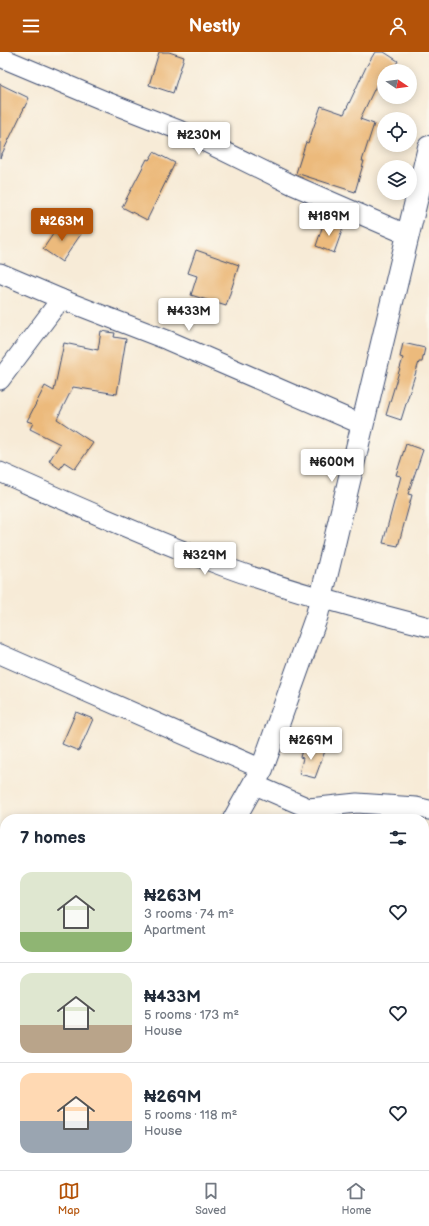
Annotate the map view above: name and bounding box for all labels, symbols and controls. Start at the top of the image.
icon: menu [20,15,42,37]
icon: person [387,15,409,37]
text: Nestly [189,16,240,37]
north arrow [377,64,417,104]
map controls [377,64,417,200]
button: locate [377,112,417,152]
pin: ₦230M [171,122,227,156]
text: ₦230M [177,127,221,143]
button: layers [377,160,417,200]
pin: ₦189M [301,203,357,237]
pin: ₦263M [34,208,90,242]
text: ₦189M [308,208,350,224]
text: ₦263M [40,213,84,229]
pin: ₦433M [161,298,217,332]
text: ₦433M [167,303,211,319]
pin: ₦600M [304,449,360,483]
text: ₦600M [310,454,354,470]
pin: ₦329M [177,542,233,576]
text: ₦329M [183,547,227,563]
pin: ₦269M [283,727,339,761]
text: ₦269M [289,732,333,748]
icon: filters [387,827,409,849]
text: 7 homes [20,828,86,848]
text: ₦263M [144,886,201,906]
icon: home [52,888,100,936]
icon: heart [387,901,409,923]
text: 3 rooms · 74 m² [144,906,234,922]
text: Apartment [144,922,205,938]
text: ₦433M [144,987,201,1007]
icon: home [52,989,100,1037]
icon: heart [387,1002,409,1024]
text: 5 rooms · 173 m² [144,1007,239,1023]
text: House [144,1023,182,1039]
text: ₦269M [144,1087,201,1107]
icon: home [52,1089,100,1137]
icon: heart [387,1102,409,1124]
text: 5 rooms · 118 m² [144,1107,237,1123]
text: House [144,1123,182,1139]
tab: Map [58,1180,80,1217]
tab: Saved [195,1180,226,1217]
tab: Home [341,1180,371,1217]

